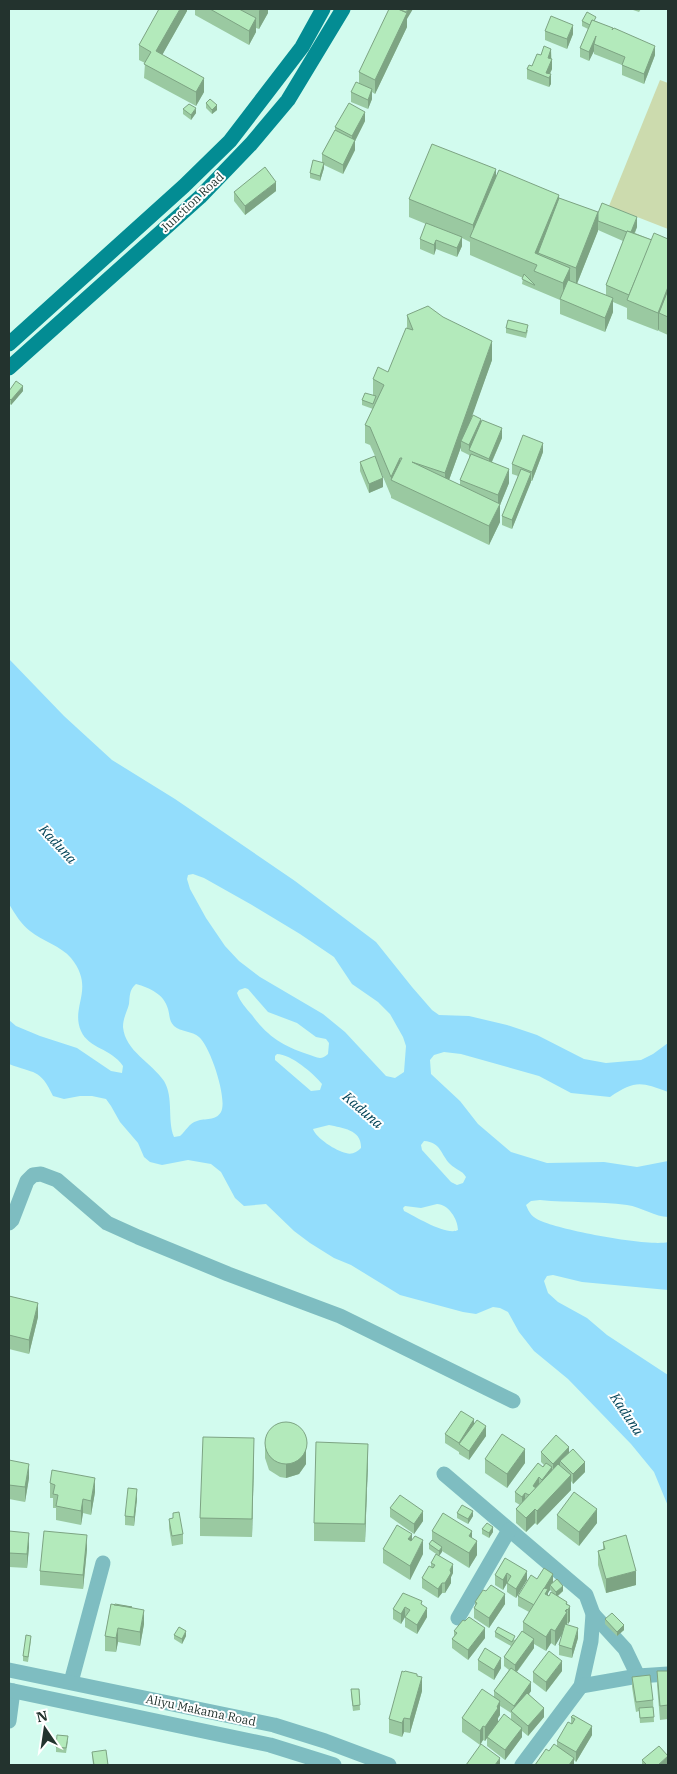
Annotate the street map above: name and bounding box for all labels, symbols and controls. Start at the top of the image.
street label: Junction Road [157,169,227,235]
water label: Kaduna [35,820,81,868]
water label: Kaduna [338,1087,387,1133]
water label: Kaduna [606,1388,648,1439]
street label: Aliyu Makama Road [145,1691,257,1729]
north arrow [20,1704,70,1754]
text: N [35,1706,49,1726]

